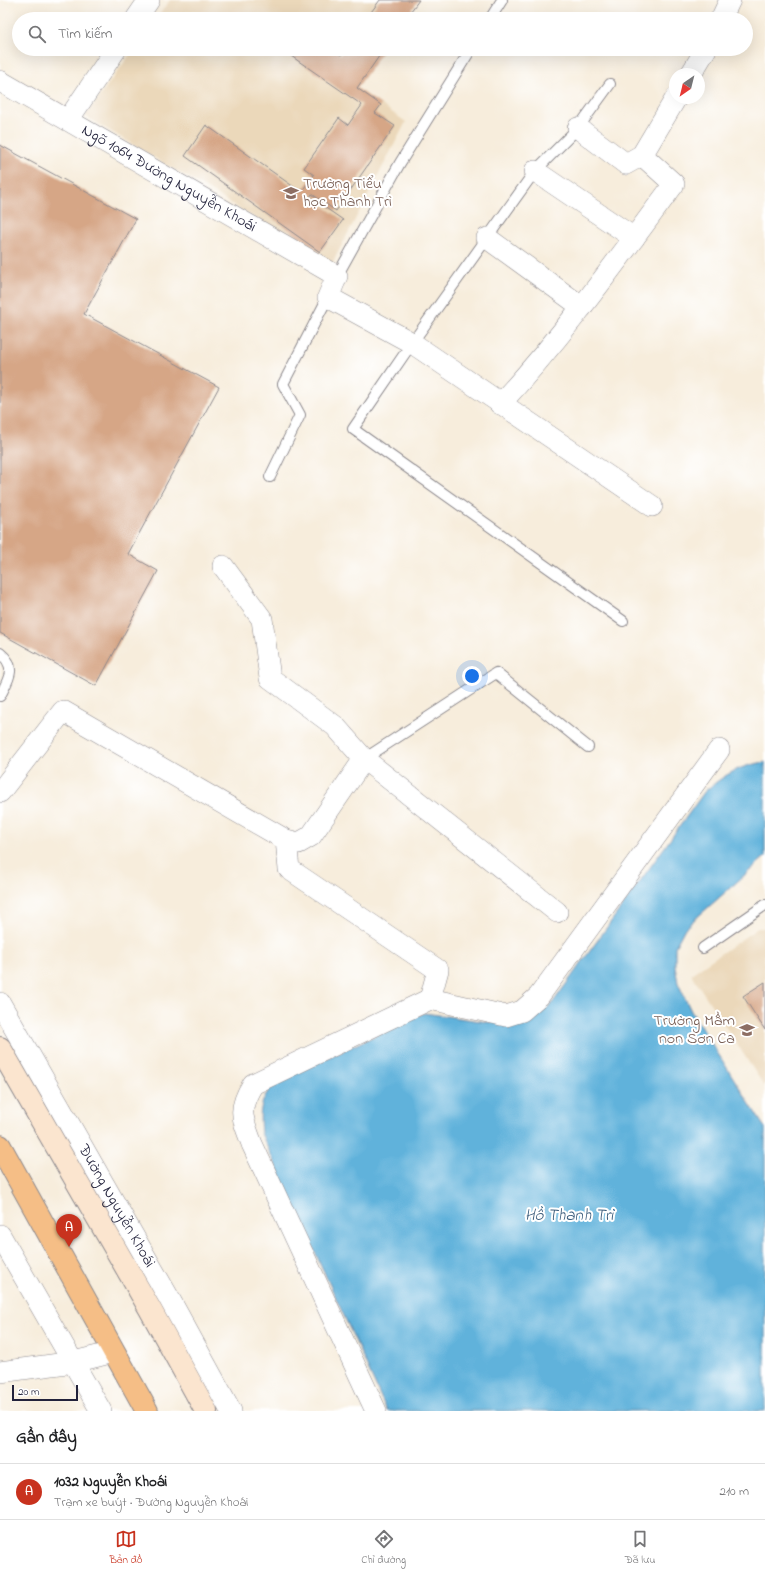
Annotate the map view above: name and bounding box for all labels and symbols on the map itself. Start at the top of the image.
north arrow [669,68,705,104]
street label: Ngõ 1064 Đường Nguyễn Khoái [77,119,261,239]
place label: Trường Tiểu học Thanh Trì [303,172,392,214]
school or university icon: Trường Tiểu học Thanh Trì [282,184,300,202]
your location [462,666,482,686]
place label: Trường Mầm non Sơn Ca [654,1009,735,1051]
school or university icon: Trường Mầm non Sơn Ca [738,1021,756,1039]
street label: Đường Nguyễn Khoái [71,1139,161,1272]
water label: Hồ Thanh Trì [525,1203,615,1228]
pin: A [56,1214,82,1247]
scale bar [12,1383,78,1402]

